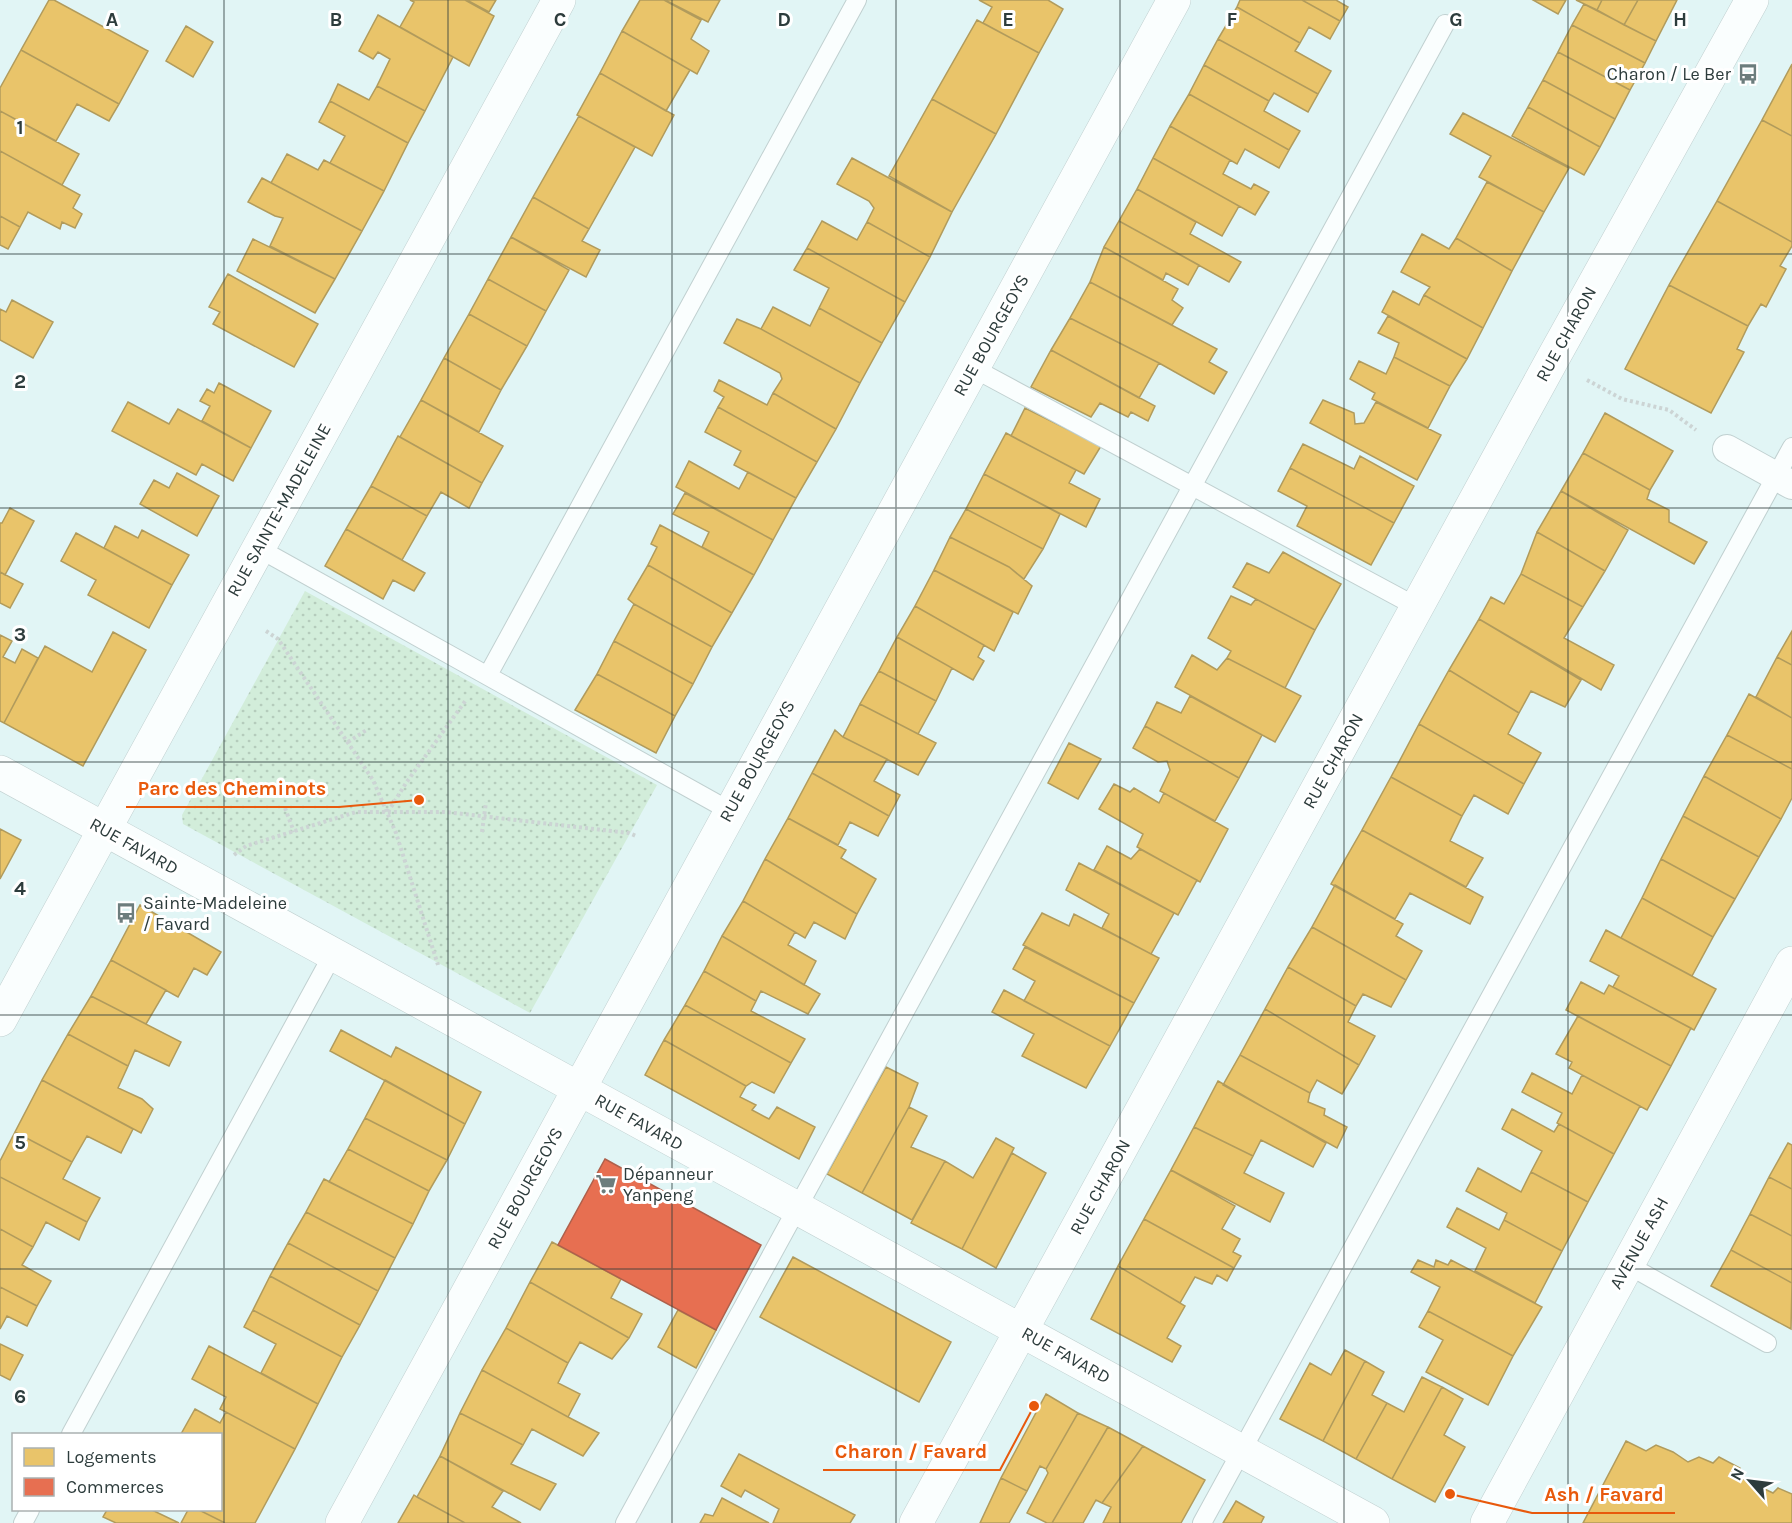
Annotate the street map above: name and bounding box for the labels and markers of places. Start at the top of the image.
bus stop icon: Charon / Le Ber [1736,62,1760,86]
place label: Charon / Le Ber [1607,63,1731,85]
callout: Parc des Cheminots [126,769,339,807]
place label: Sainte-Madeleine / Favard [143,892,287,935]
bus stop icon: Sainte-Madeleine / Favard [114,901,138,925]
place label: Dépanneur Yanpeng [623,1163,713,1206]
supermarket icon: Dépanneur Yanpeng [594,1172,618,1196]
callout: Charon / Favard [823,1432,1000,1470]
callout: Ash / Favard [1532,1475,1675,1513]

